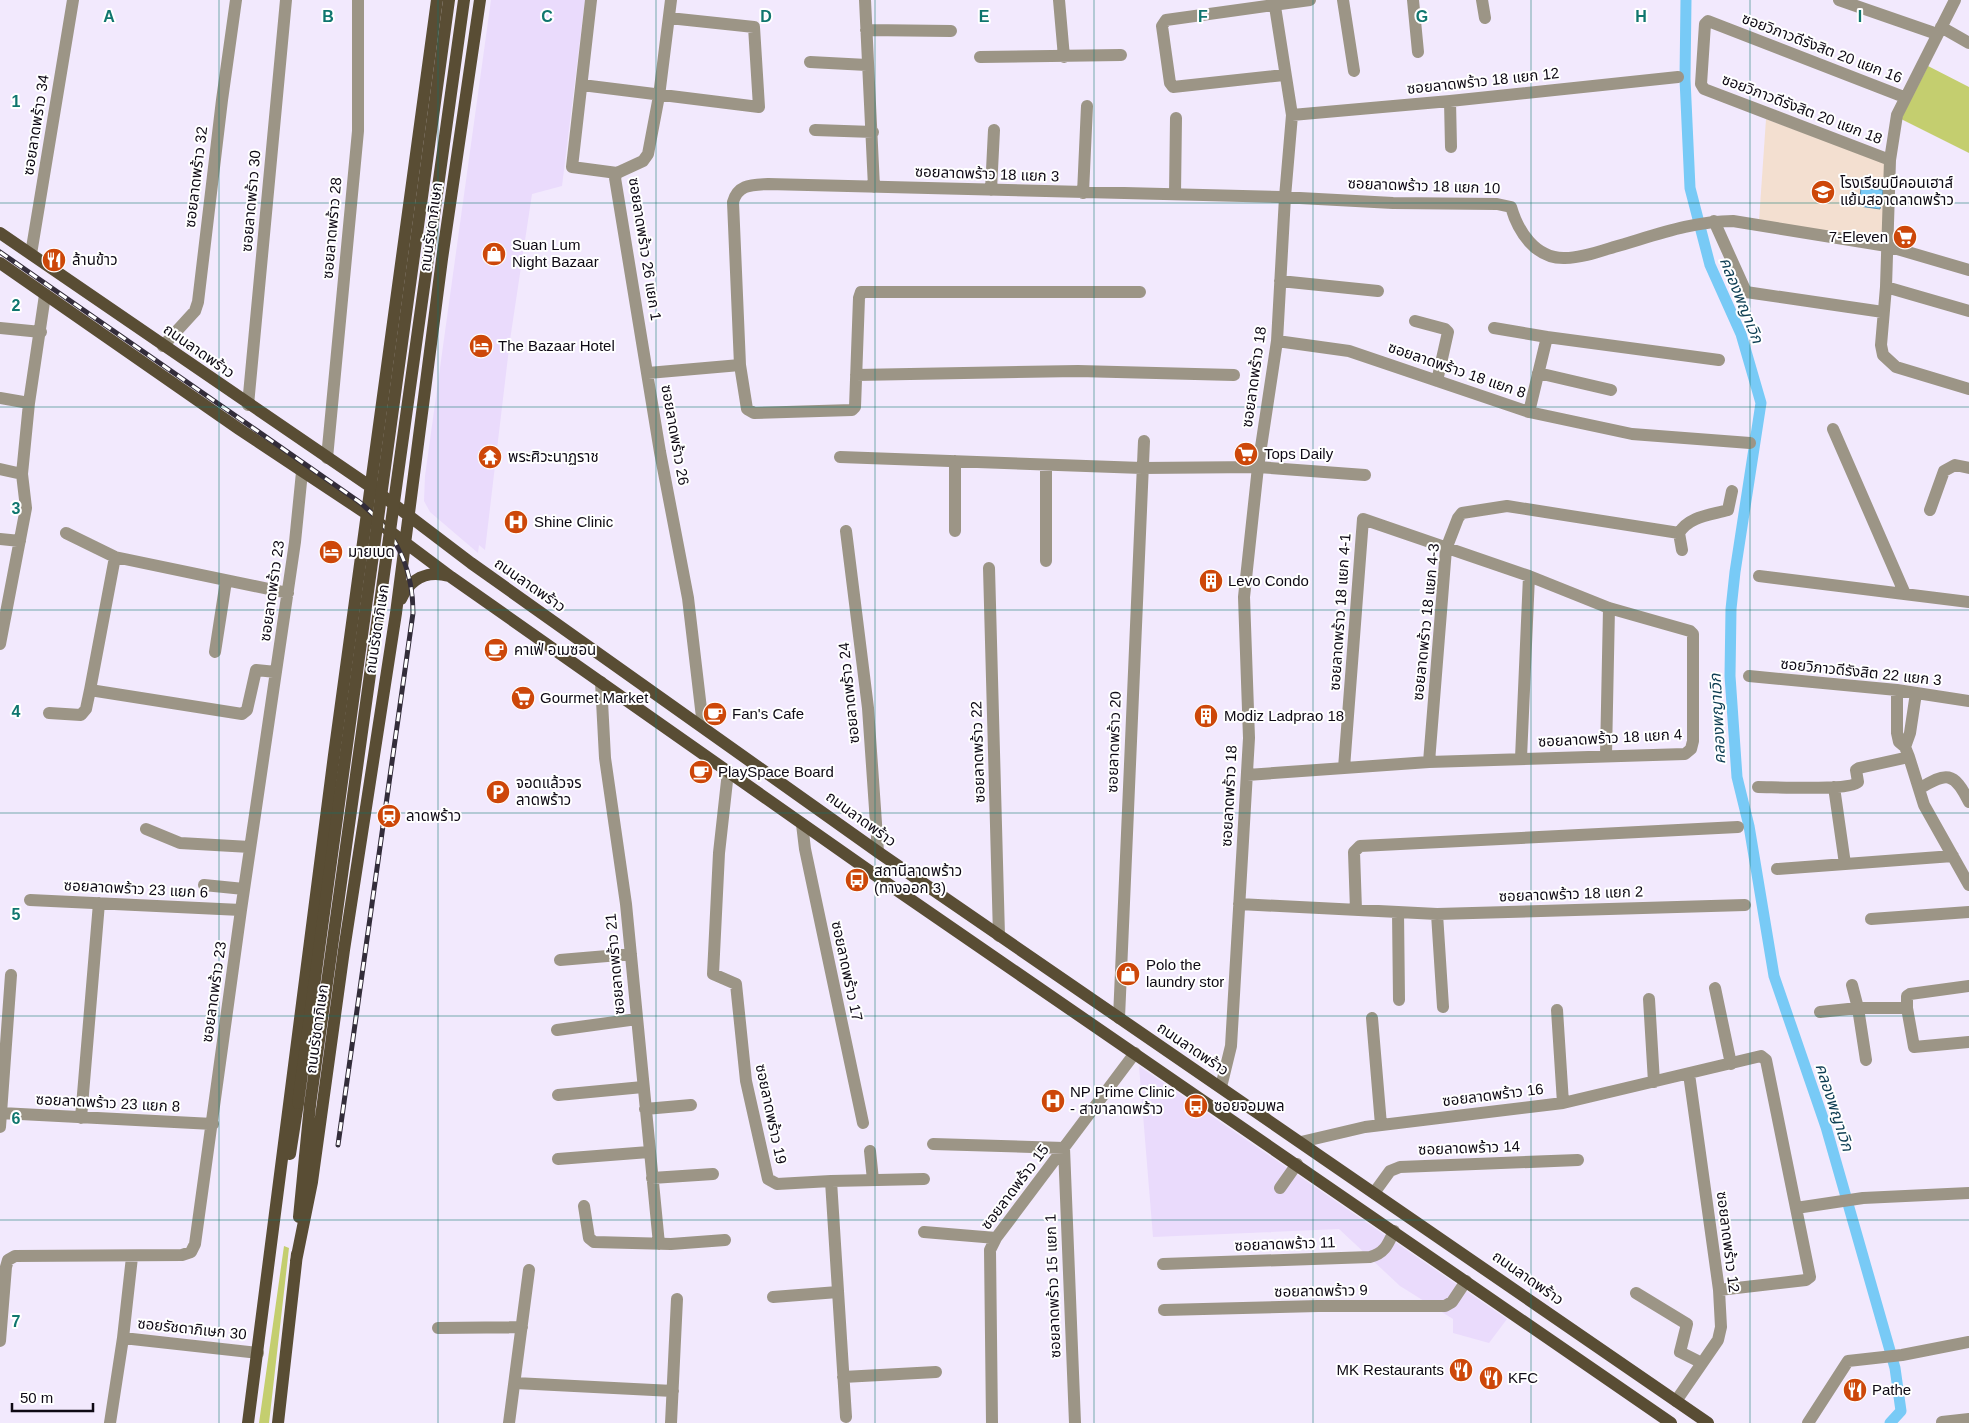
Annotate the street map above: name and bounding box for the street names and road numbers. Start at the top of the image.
street label: ซอยวิภาวดีรังสิต 20 แยก 16 [1740,9,1905,86]
street label: ซอยลาดพร้าว 18 แยก 12 [1406,64,1560,97]
street label: ซอยวิภาวดีรังสิต 20 แยก 18 [1720,70,1885,147]
street label: ซอยลาดพร้าว 34 [19,73,52,177]
street label: ซอยลาดพร้าว 32 [181,125,210,229]
street label: ซอยลาดพร้าว 30 [238,149,263,252]
street label: ซอยลาดพร้าว 18 แยก 3 [915,162,1060,185]
street label: ซอยลาดพร้าว 18 แยก 10 [1347,174,1501,197]
street label: ซอยลาดพร้าว 28 [319,176,344,279]
street label: ซอยลาดพร้าว 26 แยก 1 [626,176,665,322]
street label: ถนนรัชดาภิเษก [416,181,445,273]
street label: ถนนลาดพร้าว [161,320,238,381]
street label: ซอยลาดพร้าว 18 [1238,325,1269,429]
street label: ซอยลาดพร้าว 18 แยก 8 [1386,338,1528,401]
street label: ซอยลาดพร้าว 26 [658,383,693,487]
street label: ซอยลาดพร้าว 18 แยก 4-1 [1326,533,1353,691]
street label: ซอยลาดพร้าว 23 [256,539,287,643]
street label: ซอยลาดพร้าว 18 แยก 4-3 [1409,543,1442,701]
street label: ถนนลาดพร้าว [492,554,569,615]
street label: ถนนรัชดาภิเษก [361,583,392,675]
street label: ซอยลาดพร้าว 24 [835,642,862,745]
street label: ซอยวิภาวดีรังสิต 22 แยก 3 [1780,655,1943,688]
street label: ซอยลาดพร้าว 20 [1103,691,1124,793]
street label: ซอยลาดพร้าว 22 [967,701,988,803]
street label: ซอยลาดพร้าว 18 แยก 4 [1537,725,1683,750]
street label: ซอยลาดพร้าว 18 [1217,745,1240,847]
street label: ถนนลาดพร้าว [823,787,900,850]
street label: ซอยลาดพร้าว 23 แยก 6 [63,876,209,901]
street label: ซอยลาดพร้าว 18 แยก 2 [1498,882,1643,905]
street label: ซอยลาดพร้าว 21 [602,913,627,1016]
street label: ซอยลาดพร้าว 17 [829,919,866,1022]
street label: ซอยลาดพร้าว 23 [198,940,229,1044]
street label: ถนนรัชดาภิเษก [302,983,331,1075]
street label: ถนนลาดพร้าว [1154,1018,1232,1079]
street label: ซอยลาดพร้าว 19 [753,1062,790,1165]
street label: ซอยลาดพร้าว 16 [1441,1080,1545,1109]
street label: ซอยลาดพร้าว 23 แยก 8 [35,1090,181,1115]
street label: ซอยลาดพร้าว 14 [1418,1137,1520,1158]
street label: ซอยลาดพร้าว 15 [977,1141,1052,1232]
street label: ซอยลาดพร้าว 12 [1714,1190,1743,1294]
street label: ซอยลาดพร้าว 15 แยก 1 [1041,1214,1064,1359]
street label: ซอยลาดพร้าว 11 [1234,1233,1336,1254]
street label: ถนนลาดพร้าว [1490,1247,1567,1308]
street label: ซอยลาดพร้าว 9 [1274,1281,1368,1300]
street label: ซอยรัชดาภิเษก 30 [137,1314,247,1343]

